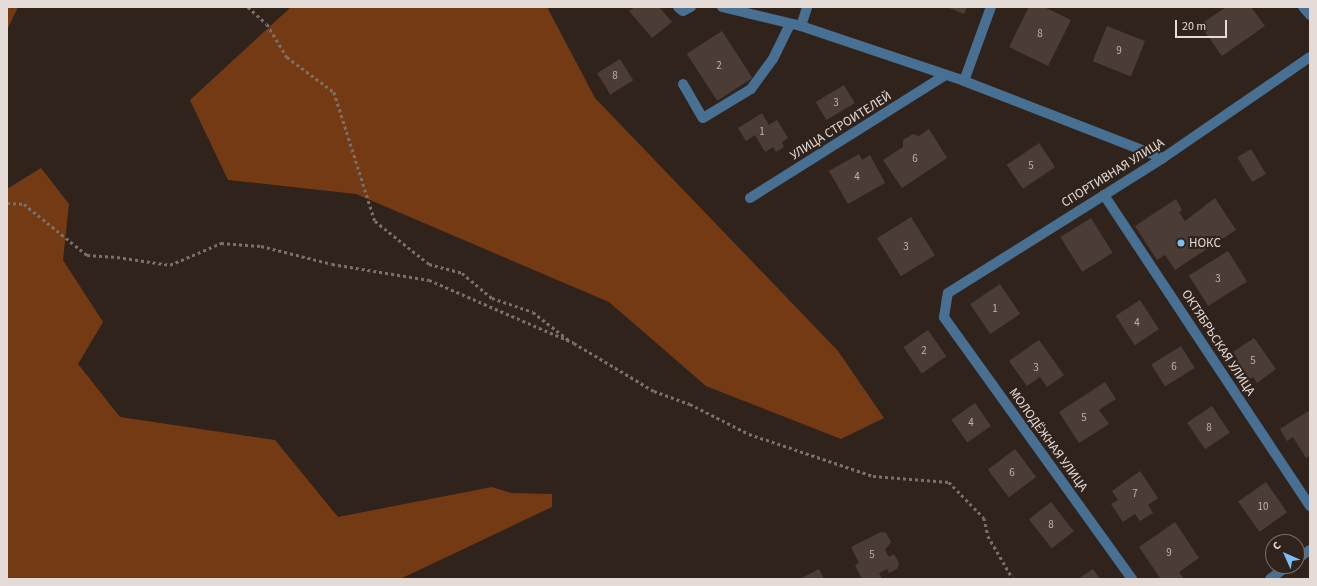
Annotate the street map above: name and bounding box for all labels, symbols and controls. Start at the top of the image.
scale bar [1177,12,1229,38]
text: 20 m [1182,18,1206,35]
house number: 8 [1037,27,1043,41]
house number: 9 [1116,44,1122,58]
house number: 2 [716,59,722,73]
house number: 8 [612,69,618,83]
street label: УЛИЦА СТРОИТЕЛЕЙ [787,88,895,164]
house number: 3 [833,96,839,110]
house number: 1 [759,125,765,139]
street label: СПОРТИВНАЯ УЛИЦА [1059,135,1167,211]
house number: 6 [912,152,918,166]
house number: 5 [1028,159,1034,173]
house number: 4 [854,170,860,184]
place label: НОКС [1189,235,1221,251]
marker: НОКС [1176,238,1186,248]
house number: 3 [903,240,909,254]
house number: 3 [1215,272,1221,286]
street label: ОКТЯБРЬСКАЯ УЛИЦА [1178,287,1258,399]
house number: 1 [992,302,998,316]
house number: 4 [1134,316,1140,330]
house number: 2 [921,344,927,358]
house number: 5 [1250,354,1256,368]
house number: 6 [1171,360,1177,374]
house number: 3 [1033,361,1039,375]
street label: МОЛОДЁЖНАЯ УЛИЦА [1005,385,1091,495]
house number: 5 [1081,411,1087,425]
house number: 4 [968,416,974,430]
house number: 8 [1206,421,1212,435]
house number: 6 [1009,466,1015,480]
house number: 7 [1132,487,1138,501]
house number: 10 [1258,500,1268,514]
house number: 8 [1048,518,1054,532]
north arrow [1265,534,1305,574]
text: С [1269,538,1284,553]
house number: 9 [1166,546,1172,560]
house number: 5 [869,548,875,562]

